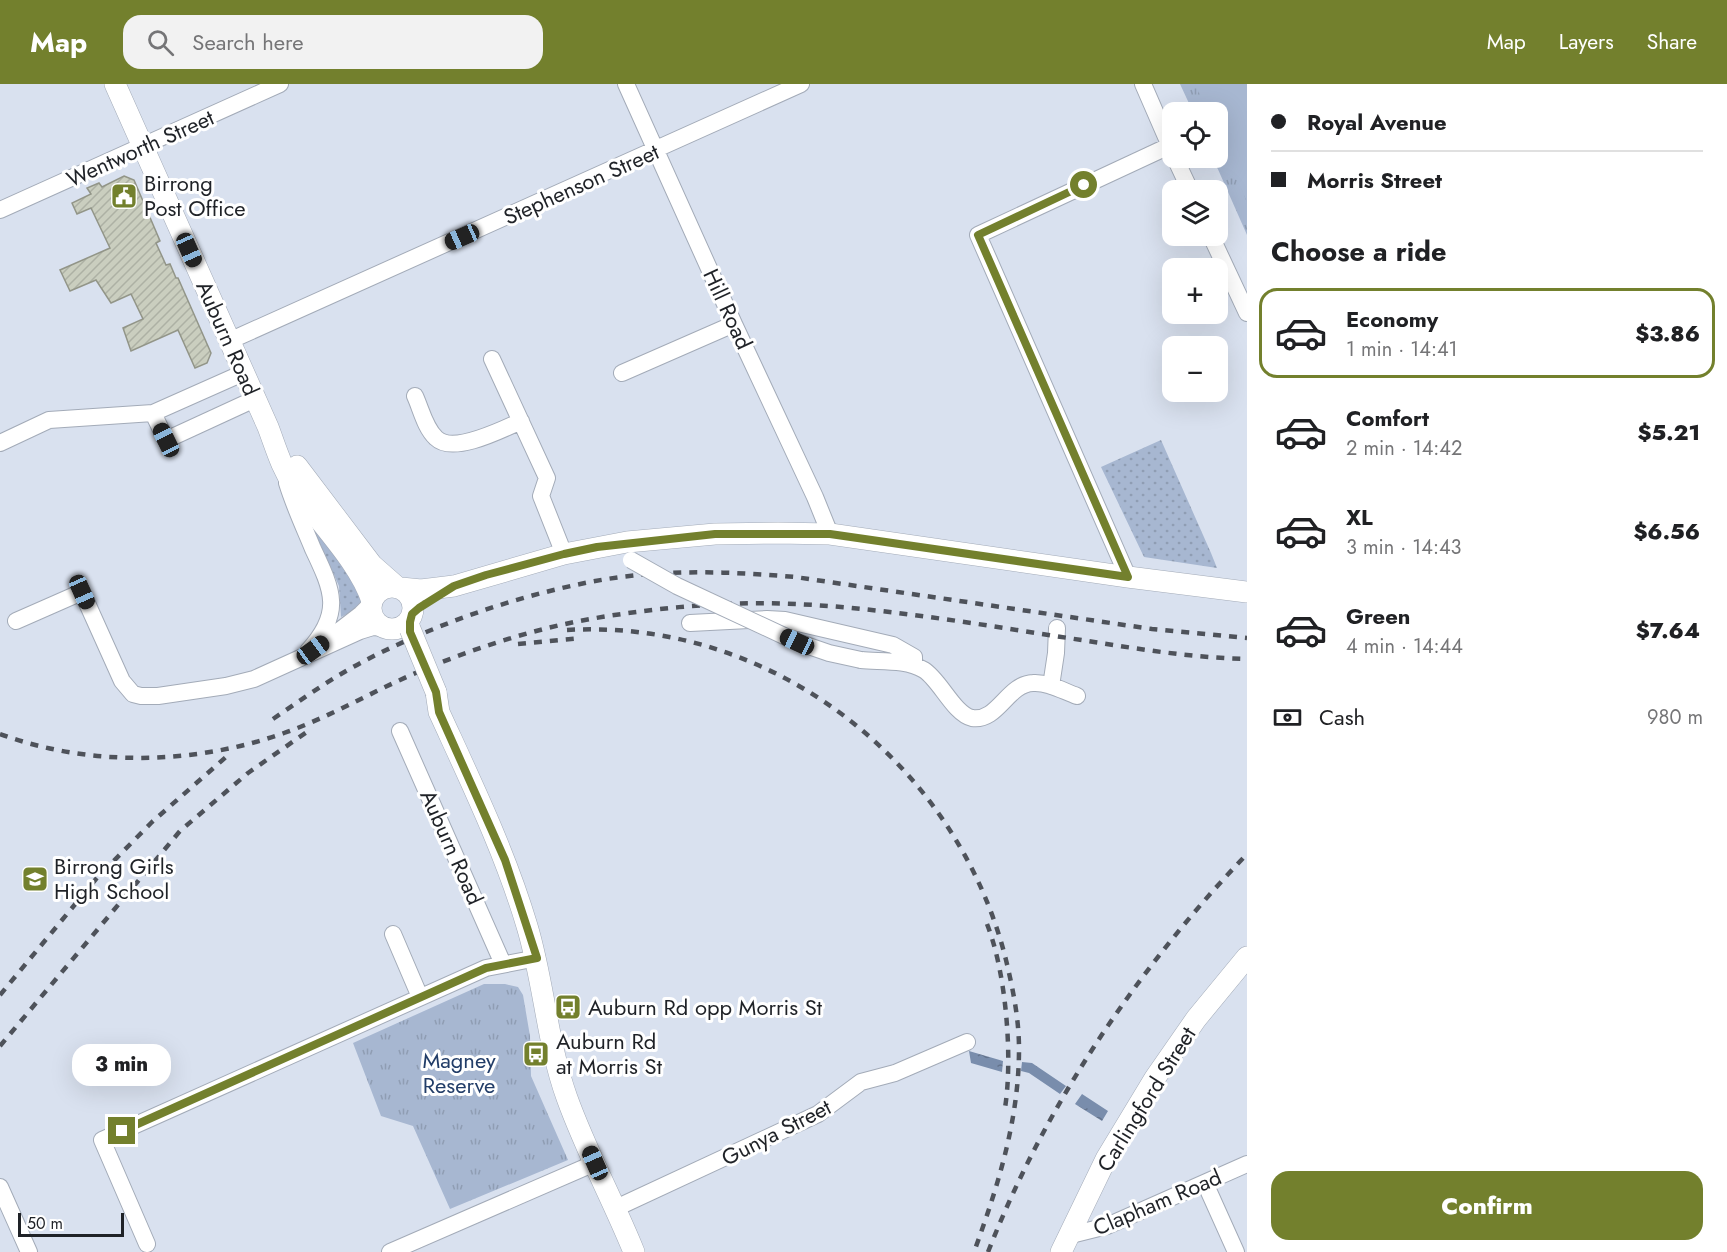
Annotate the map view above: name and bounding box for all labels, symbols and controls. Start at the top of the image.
search box [123,15,543,69]
text: Map [30,22,87,63]
icon: search [144,26,177,59]
text: Search here [192,26,304,58]
text: Map [1487,27,1526,57]
text: Layers [1559,27,1614,57]
text: Share [1647,27,1697,57]
street label: Wentworth Street [61,101,219,195]
map controls [1162,102,1228,402]
button: locate [1162,102,1228,168]
text: Royal Avenue [1307,106,1447,138]
street label: Stephenson Street [498,135,665,233]
text: Morris Street [1307,164,1442,196]
place label: Birrong Post Office [144,167,246,224]
route start [1070,171,1097,198]
button: layers [1162,180,1228,246]
public building icon: Birrong Post Office [109,181,139,211]
car [442,221,482,253]
car [173,230,205,270]
text: Choose a ride [1271,232,1446,271]
button: + [1162,258,1228,324]
street label: Hill Road [695,263,761,355]
street label: Auburn Road [188,275,268,401]
text: Economy [1346,303,1438,335]
icon: car [1274,306,1328,360]
text: $3.86 [1635,317,1700,349]
text: 1 min · 14:41 [1346,335,1458,364]
button: − [1162,336,1228,402]
text: Comfort [1346,402,1429,434]
icon: car [1274,405,1328,459]
text: $5.21 [1637,416,1700,448]
car [150,420,182,460]
text: 2 min · 14:42 [1346,434,1462,463]
text: XL [1346,501,1373,533]
icon: car [1274,504,1328,558]
text: $6.56 [1633,515,1700,547]
text: 3 min · 14:43 [1346,533,1461,562]
car [66,572,98,612]
text: Green [1346,600,1410,632]
icon: car [1274,603,1328,657]
text: $7.64 [1636,614,1700,646]
car [777,626,817,658]
car [293,632,333,668]
text: 4 min · 14:44 [1346,632,1463,661]
icon: cash [1271,701,1304,734]
text: Cash [1319,701,1365,733]
text: 980 m [1647,703,1703,732]
street label: Auburn Road [412,784,492,910]
place label: Birrong Girls High School [54,850,174,907]
school or university icon: Birrong Girls High School [20,864,50,894]
place label: Auburn Rd opp Morris St [588,991,823,1023]
bus stop icon: Auburn Rd opp Morris St [553,992,583,1022]
street label: Carlingford Street [1089,1020,1204,1178]
place label: Auburn Rd at Morris St [556,1025,663,1082]
bus stop icon: Auburn Rd at Morris St [521,1039,551,1069]
callout: 3 min [72,1044,172,1086]
park label: Magney Reserve [422,1044,496,1101]
text: 3 min [95,1050,148,1079]
street label: Gunya Street [716,1090,837,1173]
route end [108,1117,135,1144]
car [579,1143,611,1183]
street label: Clapham Road [1088,1161,1226,1243]
button: Confirm [1271,1171,1703,1240]
scale bar [18,1210,124,1238]
text: 50 m [27,1212,63,1235]

